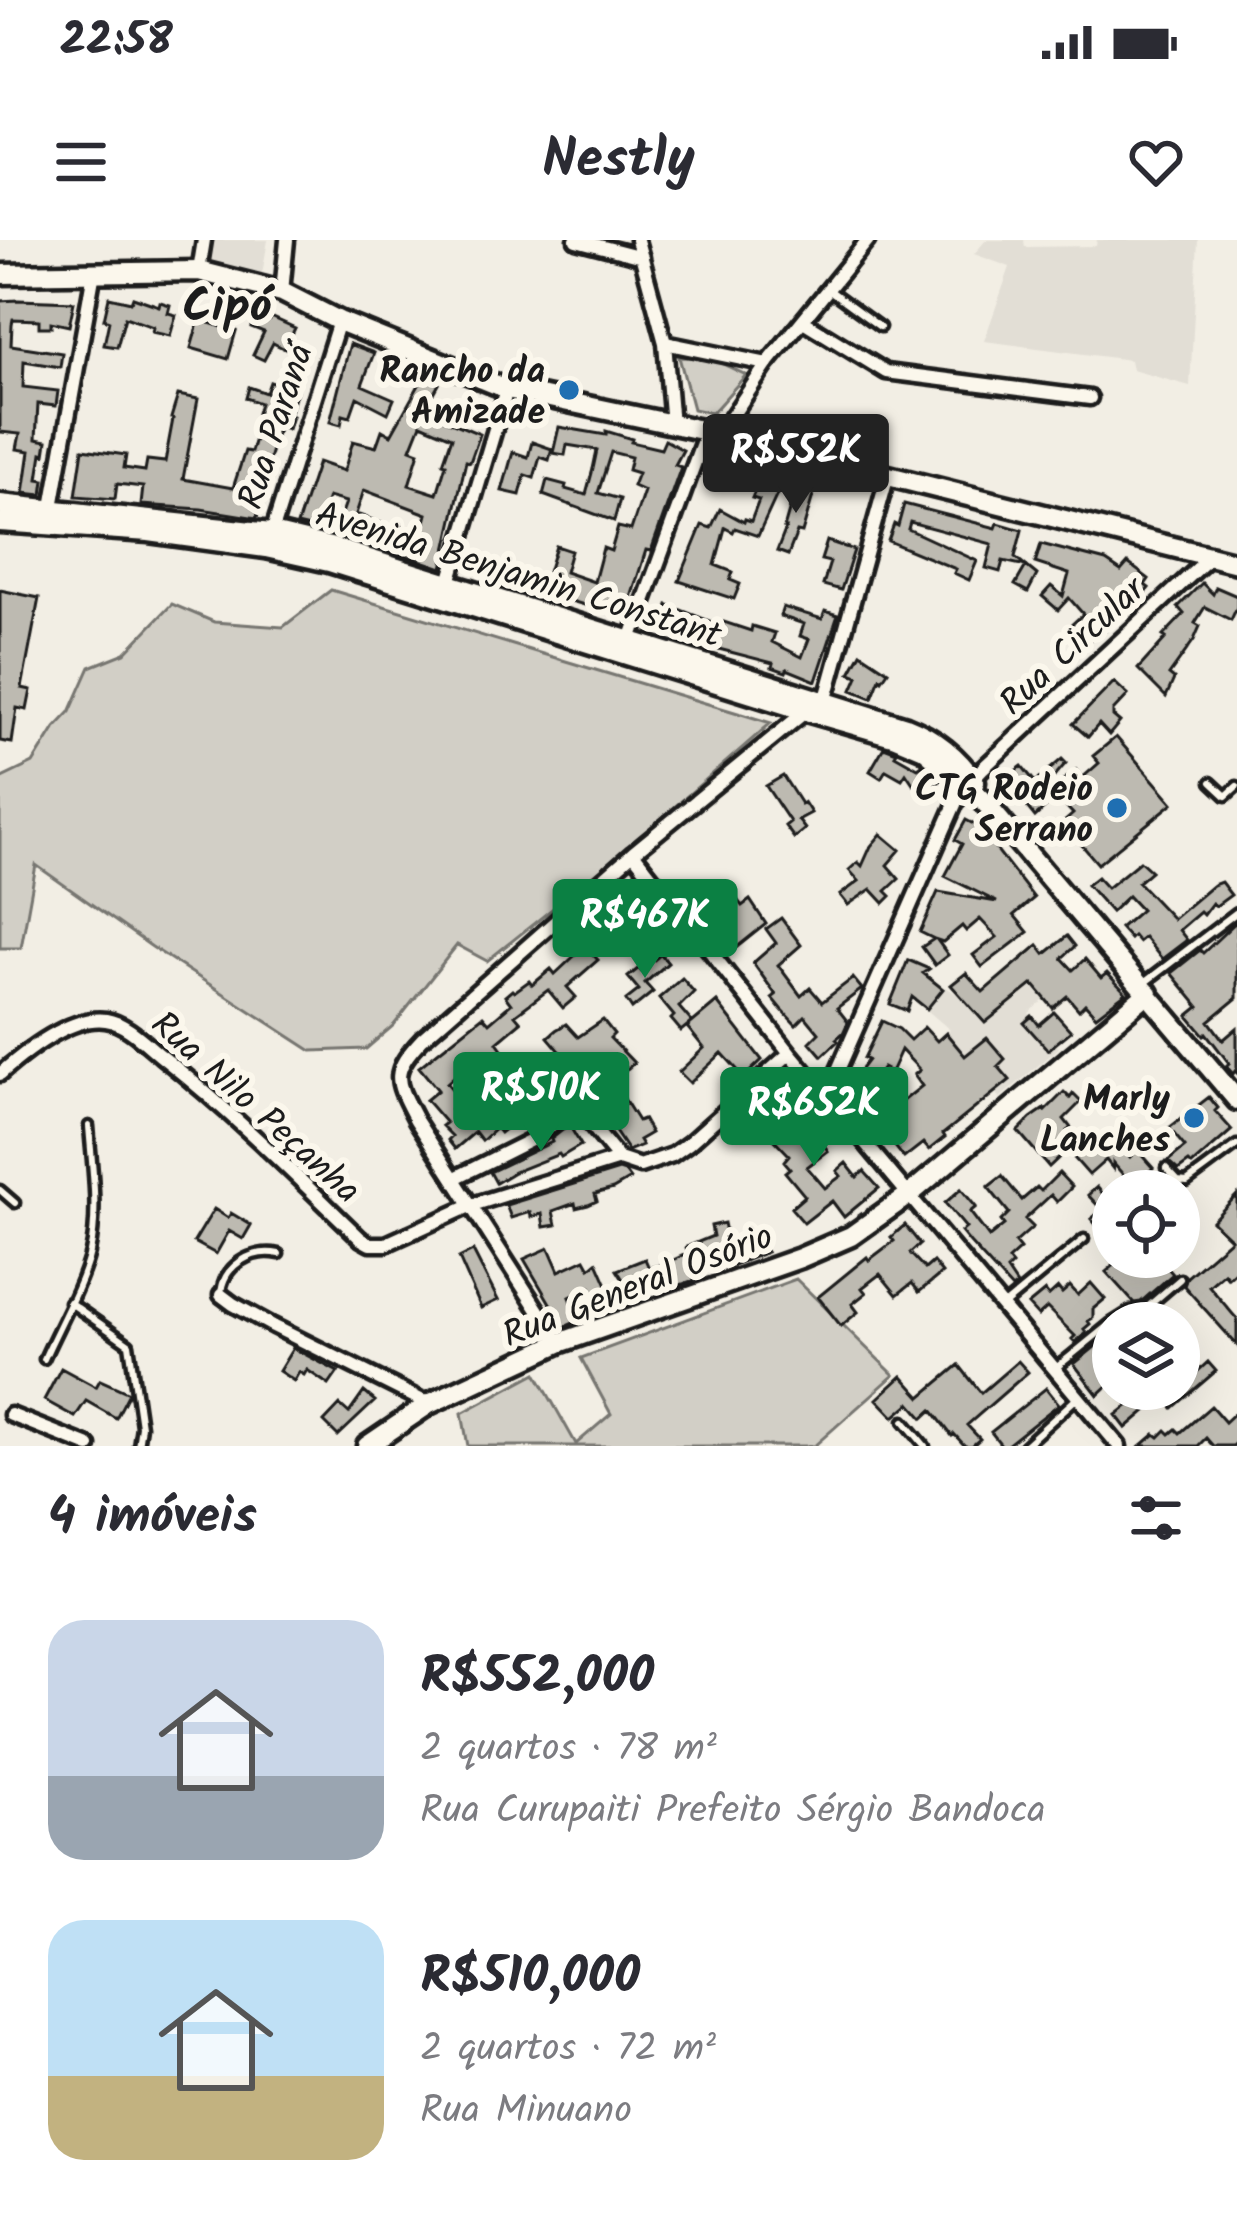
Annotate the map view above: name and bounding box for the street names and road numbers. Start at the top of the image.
street label: Rua Paraná [224,334,332,517]
street label: Avenida Benjamin Constant [308,487,729,666]
street label: Rua Circular [987,563,1161,731]
street label: Rua Nilo Peçanha [137,998,373,1219]
street label: Rua General Osório [495,1209,782,1365]

